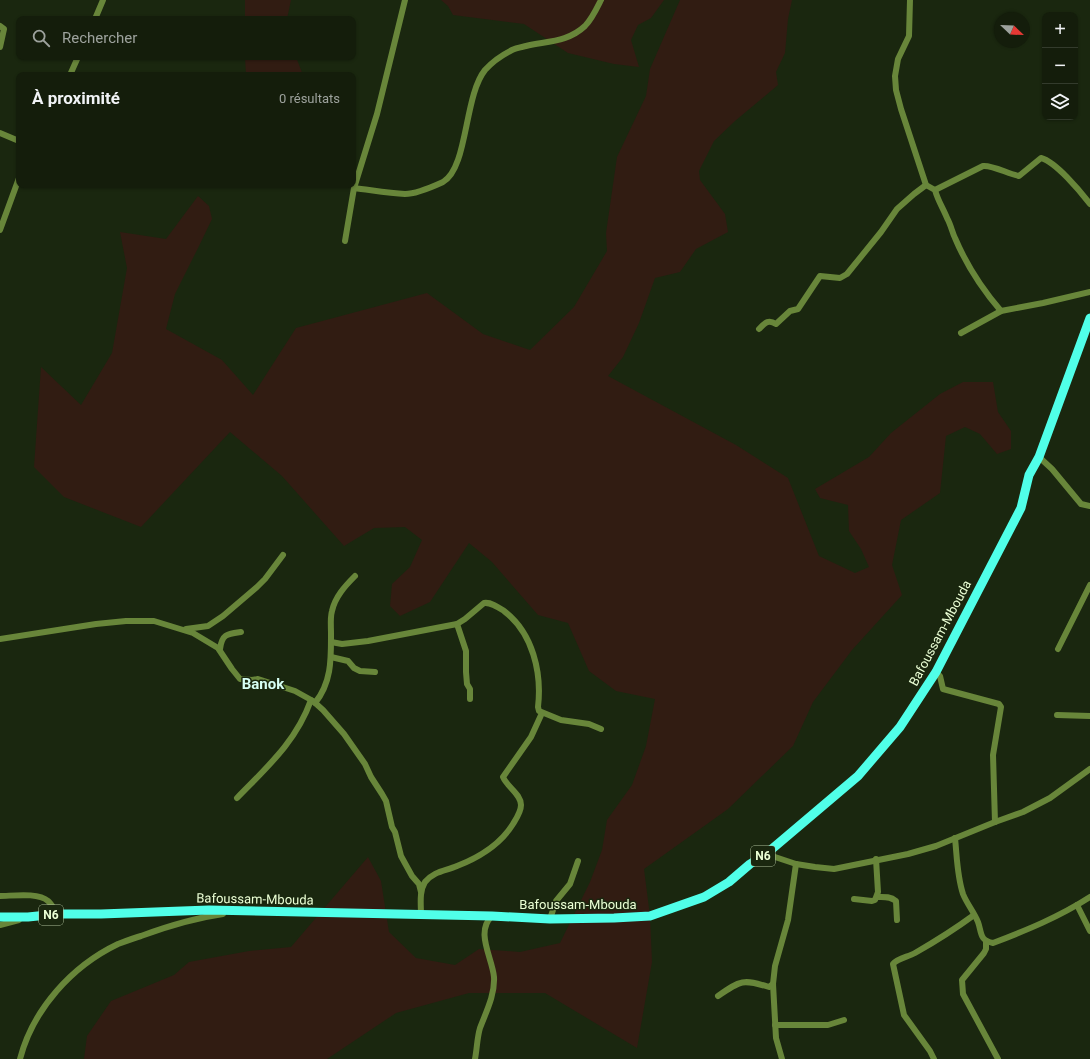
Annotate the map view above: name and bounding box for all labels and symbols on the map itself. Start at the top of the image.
north arrow [994,12,1030,48]
street label: Bafoussam-Mbouda [906,578,974,688]
district label: Banok [242,675,285,693]
road number: N6 [751,846,775,866]
street label: Bafoussam-Mbouda [196,890,314,908]
street label: Bafoussam-Mbouda [519,897,637,912]
road number: N6 [39,905,63,925]

